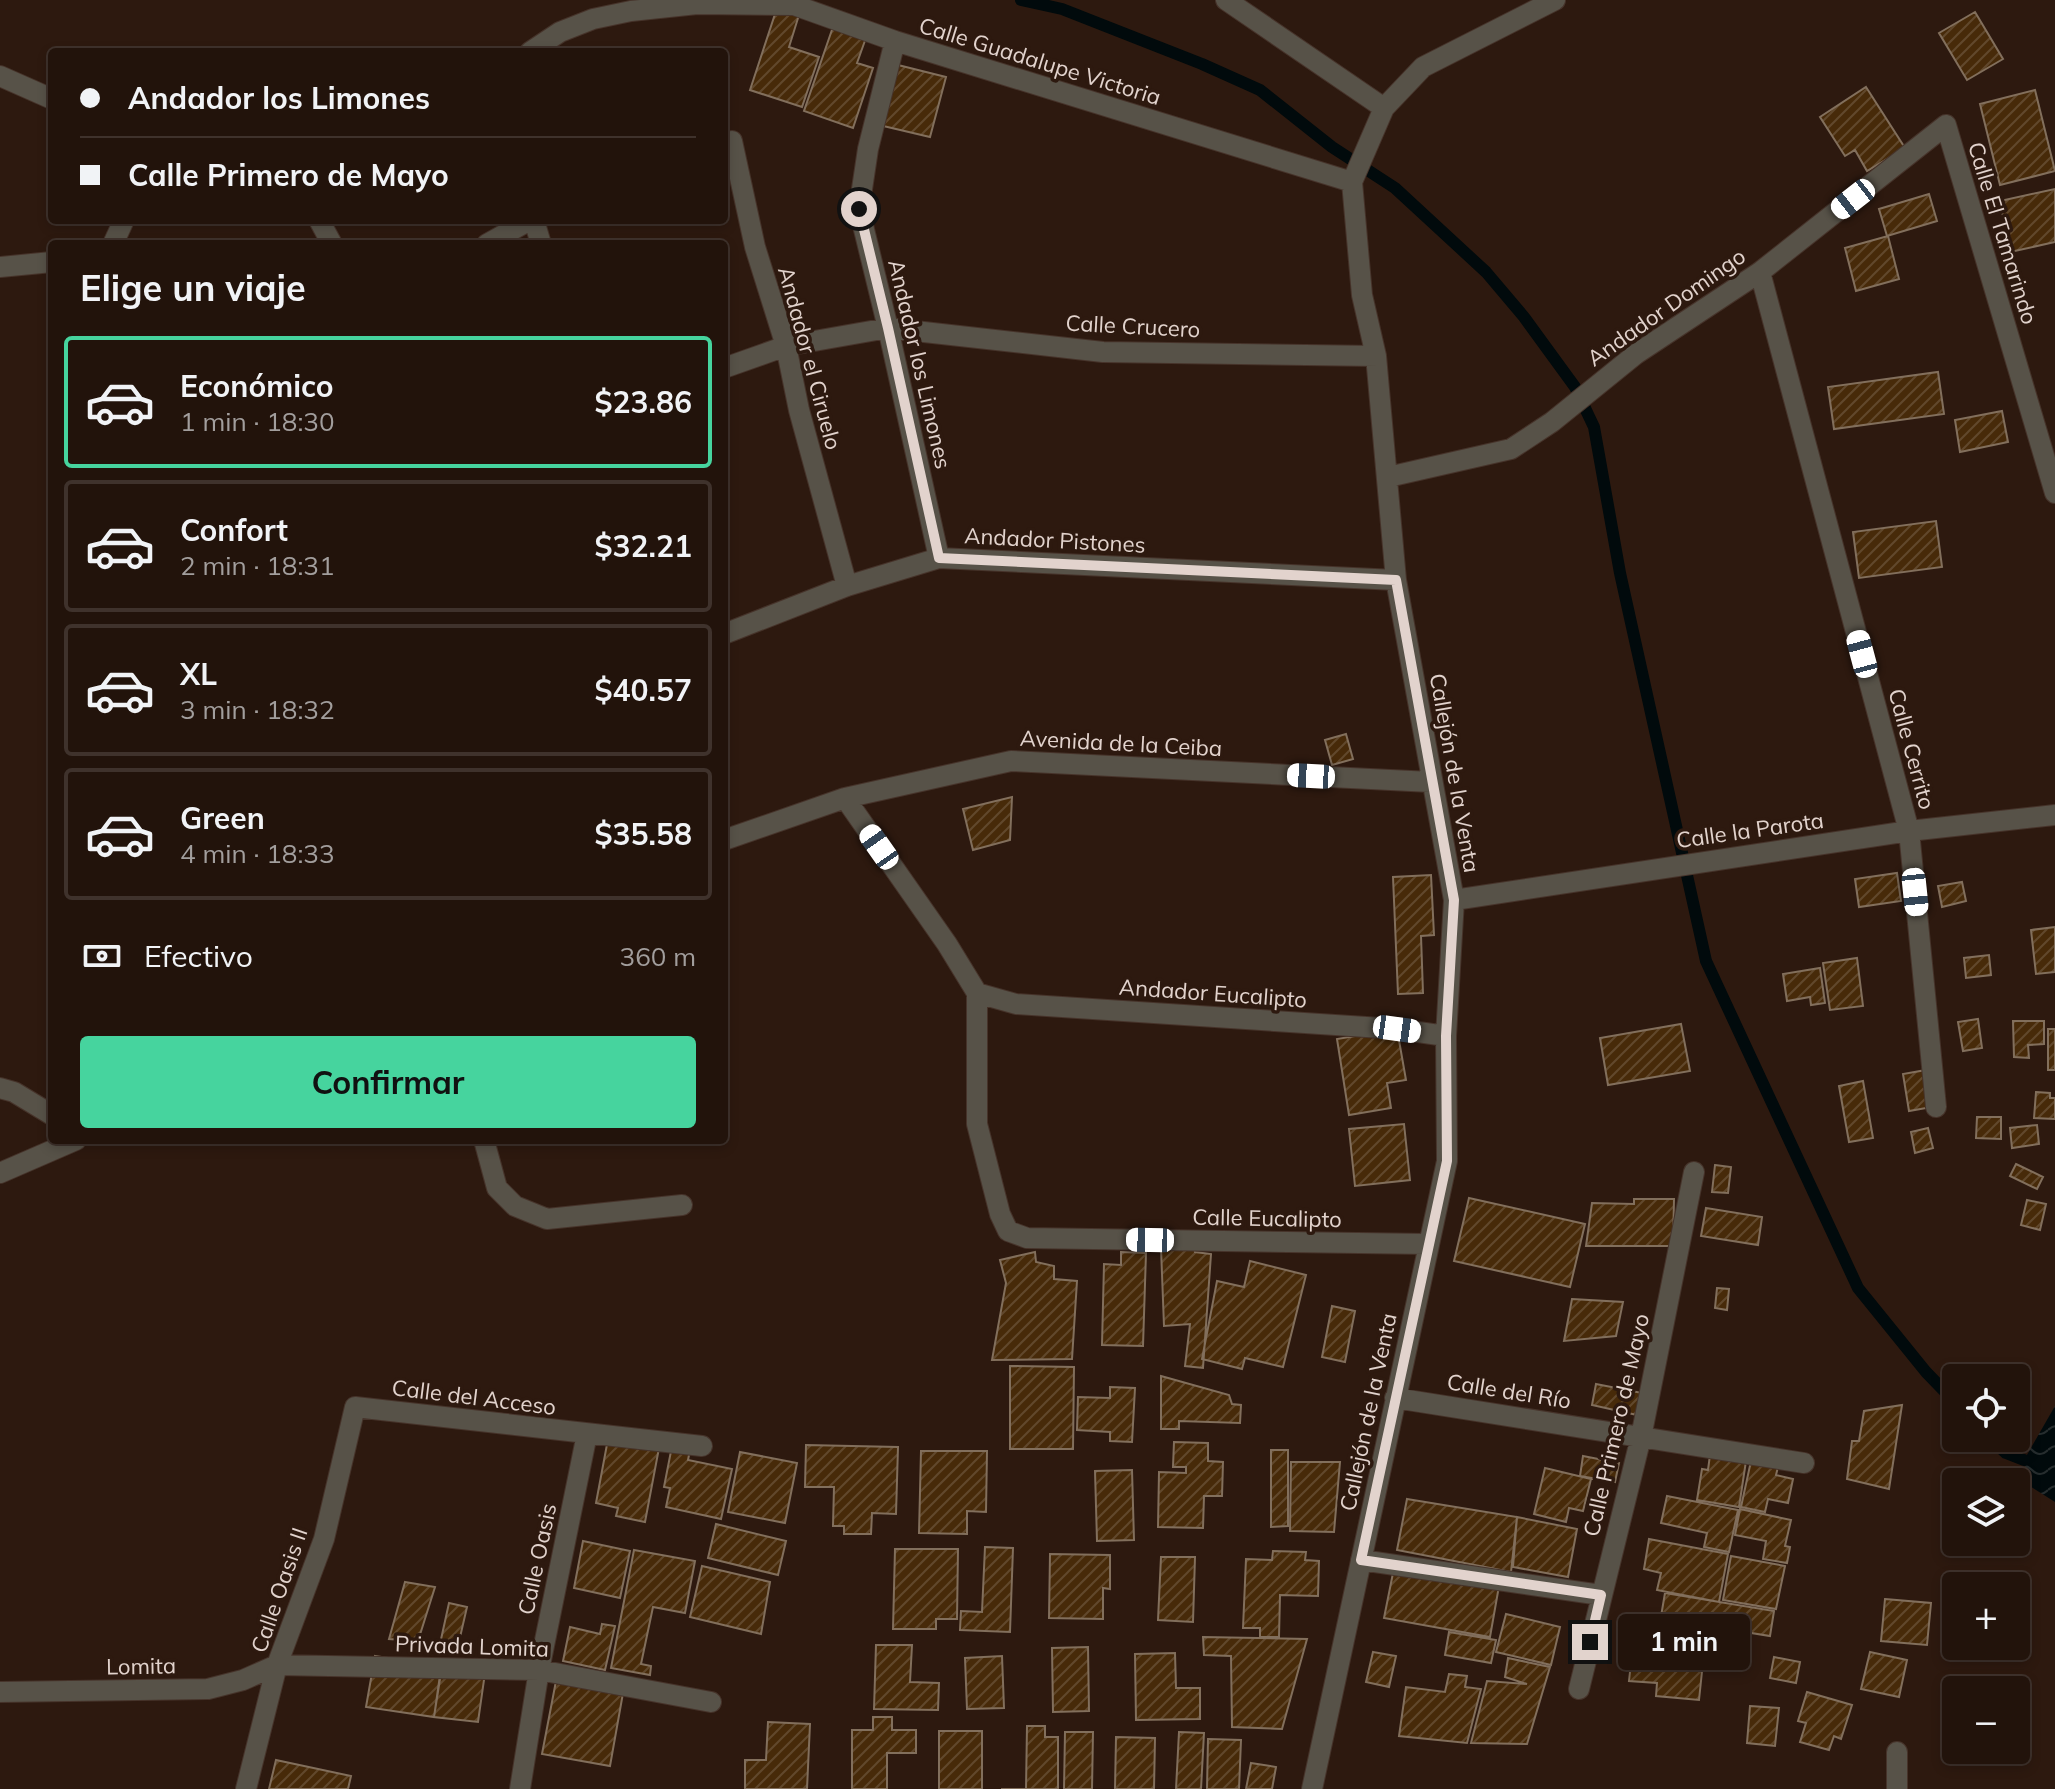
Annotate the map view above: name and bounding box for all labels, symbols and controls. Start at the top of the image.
street label: Calle Guadalupe Victoria [916,11,1164,111]
text: Andador los Limones [128,79,430,117]
street label: Calle El Tamarindo [1962,138,2044,328]
text: Calle Primero de Mayo [128,156,449,194]
car [1827,175,1879,223]
route start [841,191,877,227]
street label: Andador Domingo [1581,242,1751,372]
street label: Andador los Limones [882,256,958,472]
street label: Andador el Ciruelo [772,263,848,453]
text: Elige un viaje [80,265,306,310]
street label: Calle Crucero [1065,308,1201,344]
icon: car [84,366,156,438]
text: Económico [180,367,334,405]
text: $23.86 [595,383,692,421]
text: 1 min · 18:30 [180,405,335,438]
icon: car [84,510,156,582]
text: Confort [180,511,288,549]
street label: Andador Pistones [964,521,1146,559]
text: $32.21 [595,527,692,565]
text: 2 min · 18:31 [180,549,335,582]
car [1844,628,1880,680]
icon: car [84,654,156,726]
text: XL [180,655,217,693]
text: $40.57 [595,671,692,709]
street label: Callejón de la Venta [1424,671,1486,875]
street label: Calle Cerrito [1882,686,1942,812]
text: 3 min · 18:32 [180,693,335,726]
street label: Avenida de la Ceiba [1019,724,1223,762]
car [1286,763,1336,789]
icon: car [84,798,156,870]
text: Green [180,799,265,837]
street label: Calle la Parota [1675,806,1825,854]
text: $35.58 [595,815,692,853]
car [855,820,903,874]
text: 4 min · 18:33 [180,837,335,870]
car [1901,867,1929,917]
icon: cash [80,934,124,978]
text: Efectivo [144,937,253,975]
text: 360 m [620,940,696,973]
street label: Andador Eucalipto [1118,972,1308,1014]
car [1372,1014,1422,1044]
button: Confirmar [80,1036,696,1128]
street label: Calle Eucalipto [1192,1203,1342,1233]
car [1126,1228,1174,1252]
street label: Callejón de la Venta [1333,1310,1403,1514]
street label: Calle Primero de Mayo [1577,1311,1655,1539]
map controls [1942,1364,2030,1764]
button: locate [1942,1364,2030,1452]
street label: Calle del Río [1445,1367,1573,1415]
street label: Calle del Acceso [390,1373,558,1421]
button: layers [1942,1468,2030,1556]
street label: Calle Oasis [512,1501,562,1617]
street label: Calle Oasis II [245,1524,313,1656]
button: + [1942,1572,2030,1660]
callout: 1 min [1618,1614,1750,1670]
route end [1572,1624,1608,1660]
text: 1 min [1650,1625,1718,1658]
street label: Privada Lomita [395,1629,549,1663]
street label: Lomita [106,1651,176,1681]
button: − [1942,1676,2030,1764]

